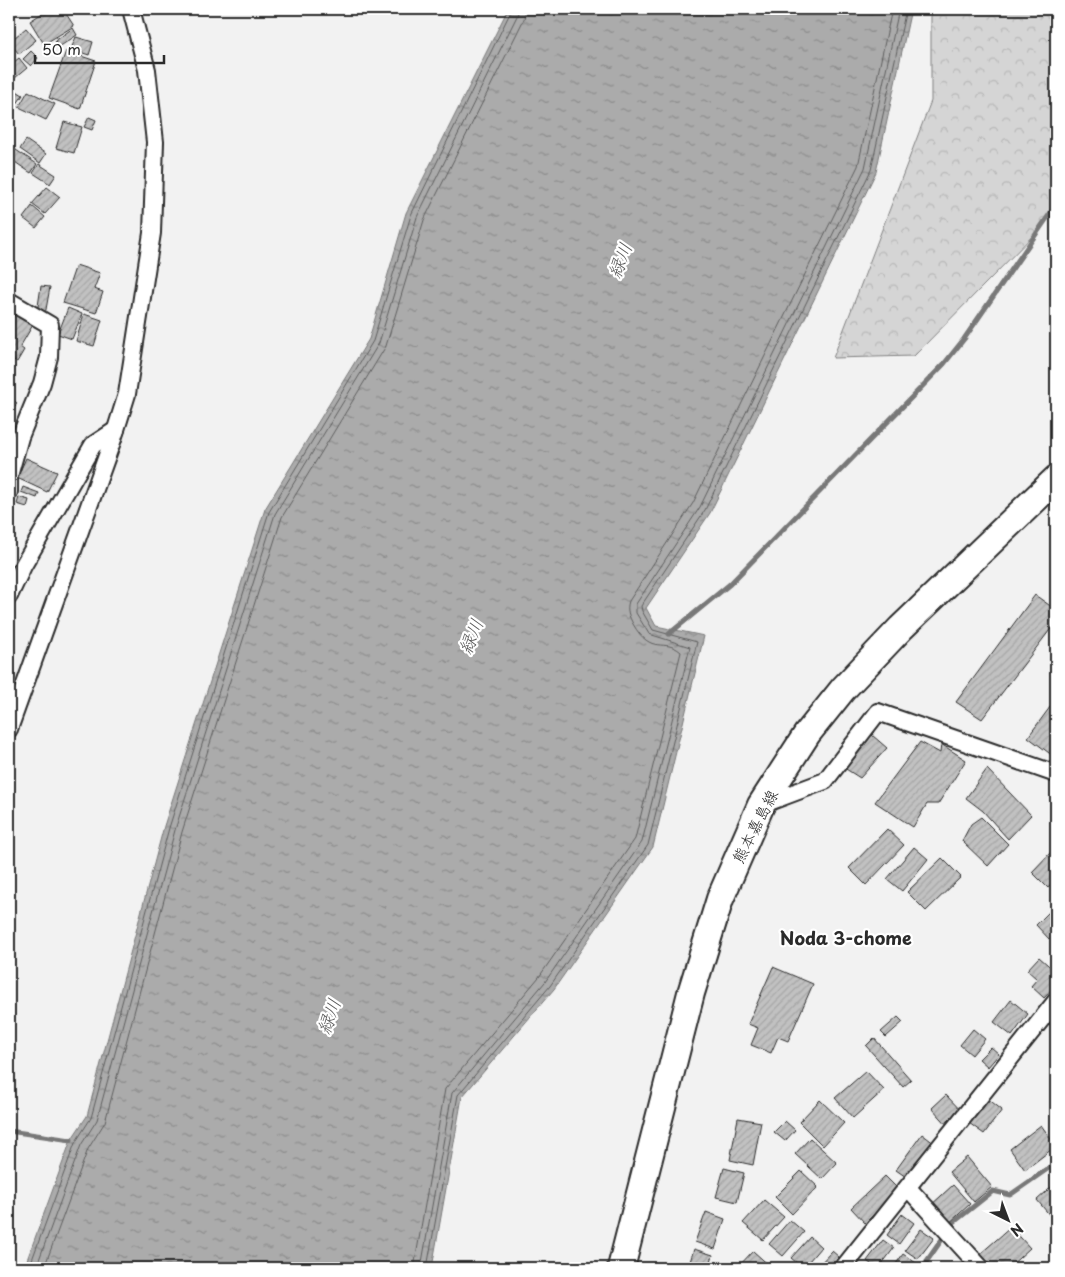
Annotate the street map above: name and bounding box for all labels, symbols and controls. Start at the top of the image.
scale bar [35,32,164,64]
text: 50 m [42,37,81,60]
water label: 緑川 [600,238,638,282]
water label: 緑川 [451,614,489,658]
street label: 熊本嘉島線 [725,785,783,867]
district label: Noda 3-chome [780,924,912,951]
water label: 緑川 [309,994,347,1038]
north arrow [982,1194,1032,1244]
text: N [1006,1219,1028,1242]

